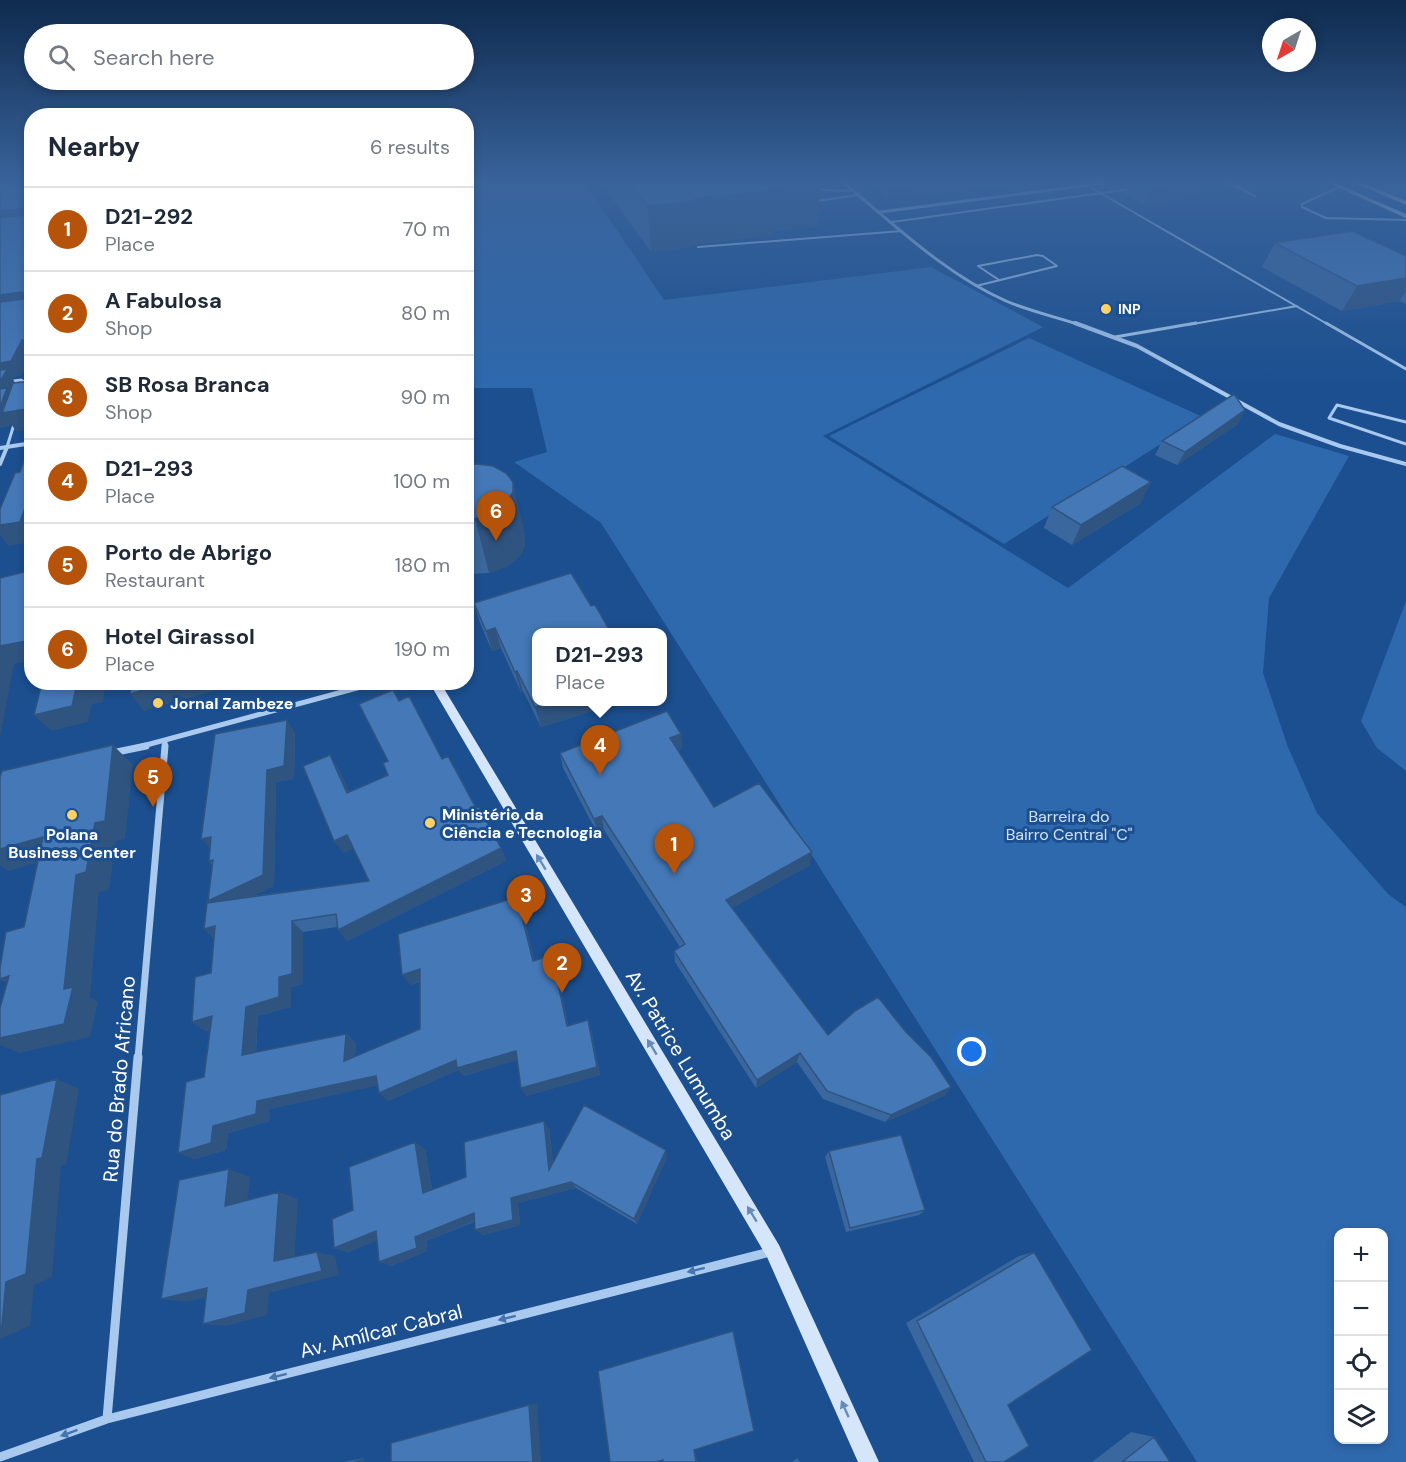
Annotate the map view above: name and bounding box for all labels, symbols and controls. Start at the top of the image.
north arrow [1262,18,1316,72]
search box [24,24,474,90]
icon: search [45,41,78,74]
text: Search here [93,43,214,72]
text: Nearby [48,130,140,164]
text: 6 results [370,134,450,160]
text: D21-292 [105,202,193,231]
text: 1 [64,216,71,242]
text: 70 m [403,216,450,242]
text: Place [105,231,155,257]
text: A Fabulosa [105,286,222,315]
text: 2 [62,300,73,326]
text: 80 m [401,300,450,326]
place label: INP [1118,300,1141,318]
marker: INP [1099,302,1113,316]
text: Shop [105,315,152,341]
text: SB Rosa Branca [105,370,270,399]
text: 3 [61,384,74,410]
text: 90 m [401,384,450,410]
text: Shop [105,399,152,425]
text: D21-293 [105,454,193,483]
text: 4 [61,468,74,494]
text: 100 m [393,468,450,494]
text: Place [105,483,155,509]
pin: 6 [476,492,516,541]
text: Porto de Abrigo [105,538,272,567]
text: 5 [61,552,74,578]
text: 180 m [395,552,450,578]
text: Restaurant [105,567,205,593]
text: Hotel Girassol [105,622,255,651]
popup [532,628,667,706]
text: 6 [61,636,74,662]
text: 190 m [394,636,450,662]
text: D21-293 [555,640,644,669]
text: Place [105,651,155,677]
text: Place [555,669,605,695]
place label: Jornal Zambeze [170,693,294,714]
marker: Jornal Zambeze [151,696,165,710]
pin: 4 [580,726,620,775]
pin: 5 [134,758,172,807]
place label: Ministério da Ciência e Tecnologia [442,804,602,843]
park label: Barreira do Bairro Central "C" [1006,806,1133,845]
marker: Polana Business Center [65,808,79,822]
marker: Ministério da Ciência e Tecnologia [423,816,437,830]
place label: Polana Business Center [8,824,136,863]
pin: 1 [654,824,694,874]
one-way arrow [535,854,546,870]
pin: 3 [506,876,546,925]
pin: 2 [542,944,582,993]
street label: Av. Patrice Lumumba [620,965,742,1145]
street label: Rua do Brado Africano [97,975,141,1183]
your location [957,1037,986,1066]
one-way arrow [646,1039,657,1055]
one-way arrow [746,1206,757,1222]
map controls [1334,1228,1388,1444]
button: + [1334,1228,1388,1282]
one-way arrow [687,1266,706,1276]
button: − [1334,1282,1388,1336]
street label: Av. Amílcar Cabral [297,1298,465,1364]
one-way arrow [498,1314,516,1323]
button: locate [1334,1336,1388,1390]
one-way arrow [268,1372,287,1382]
button: layers [1334,1390,1388,1444]
one-way arrow [841,1400,850,1417]
one-way arrow [60,1428,78,1438]

